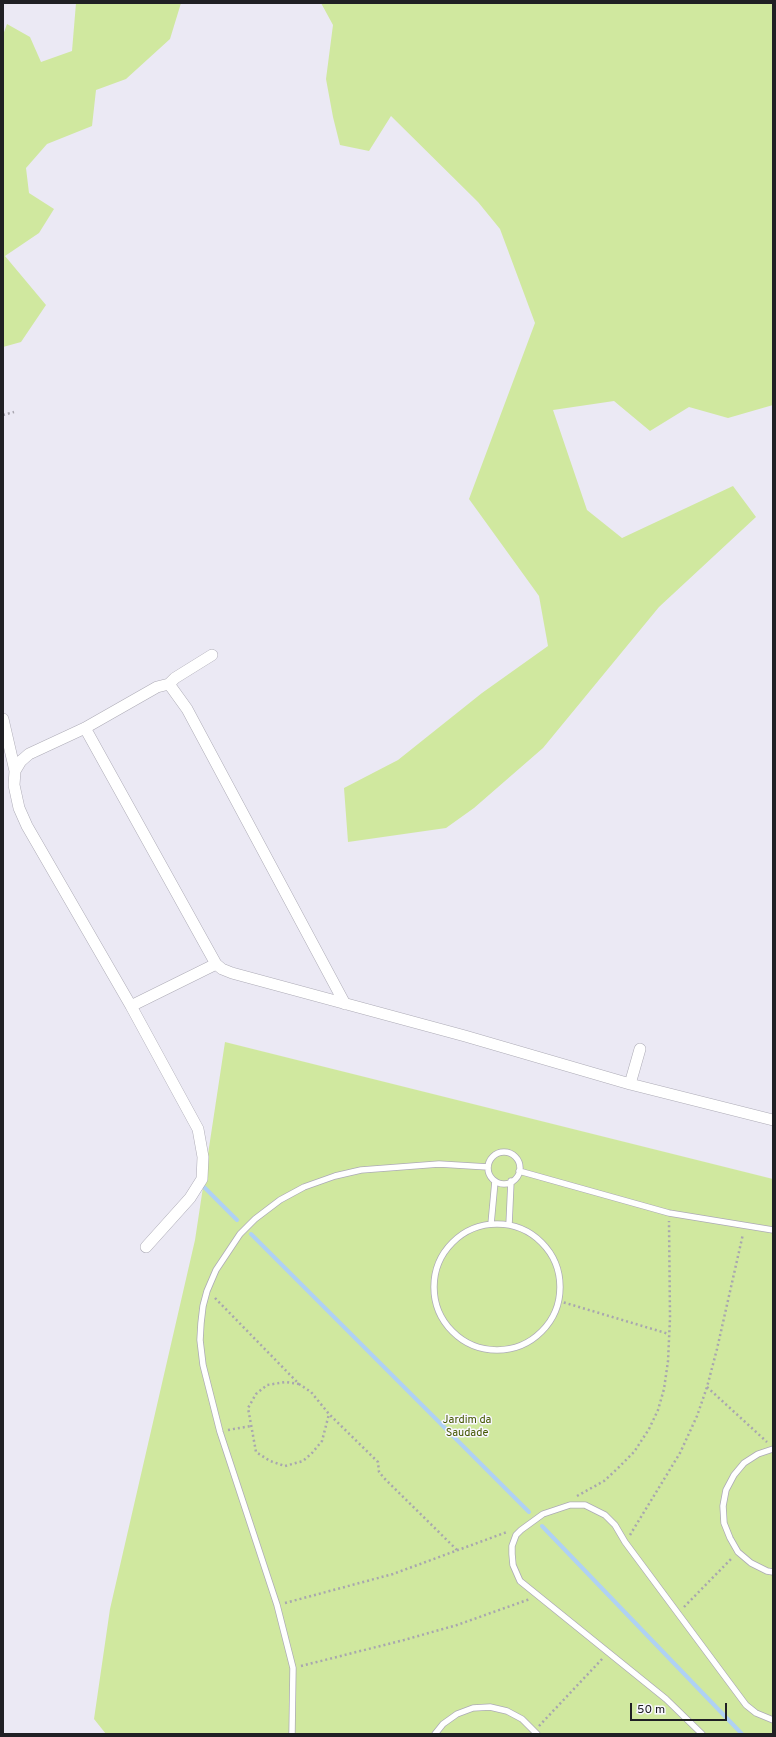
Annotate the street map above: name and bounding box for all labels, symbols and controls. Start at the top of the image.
park label: Jardim da Saudade [443,1414,491,1440]
scale bar [632,1695,729,1721]
text: 50 m [637,1702,665,1718]

